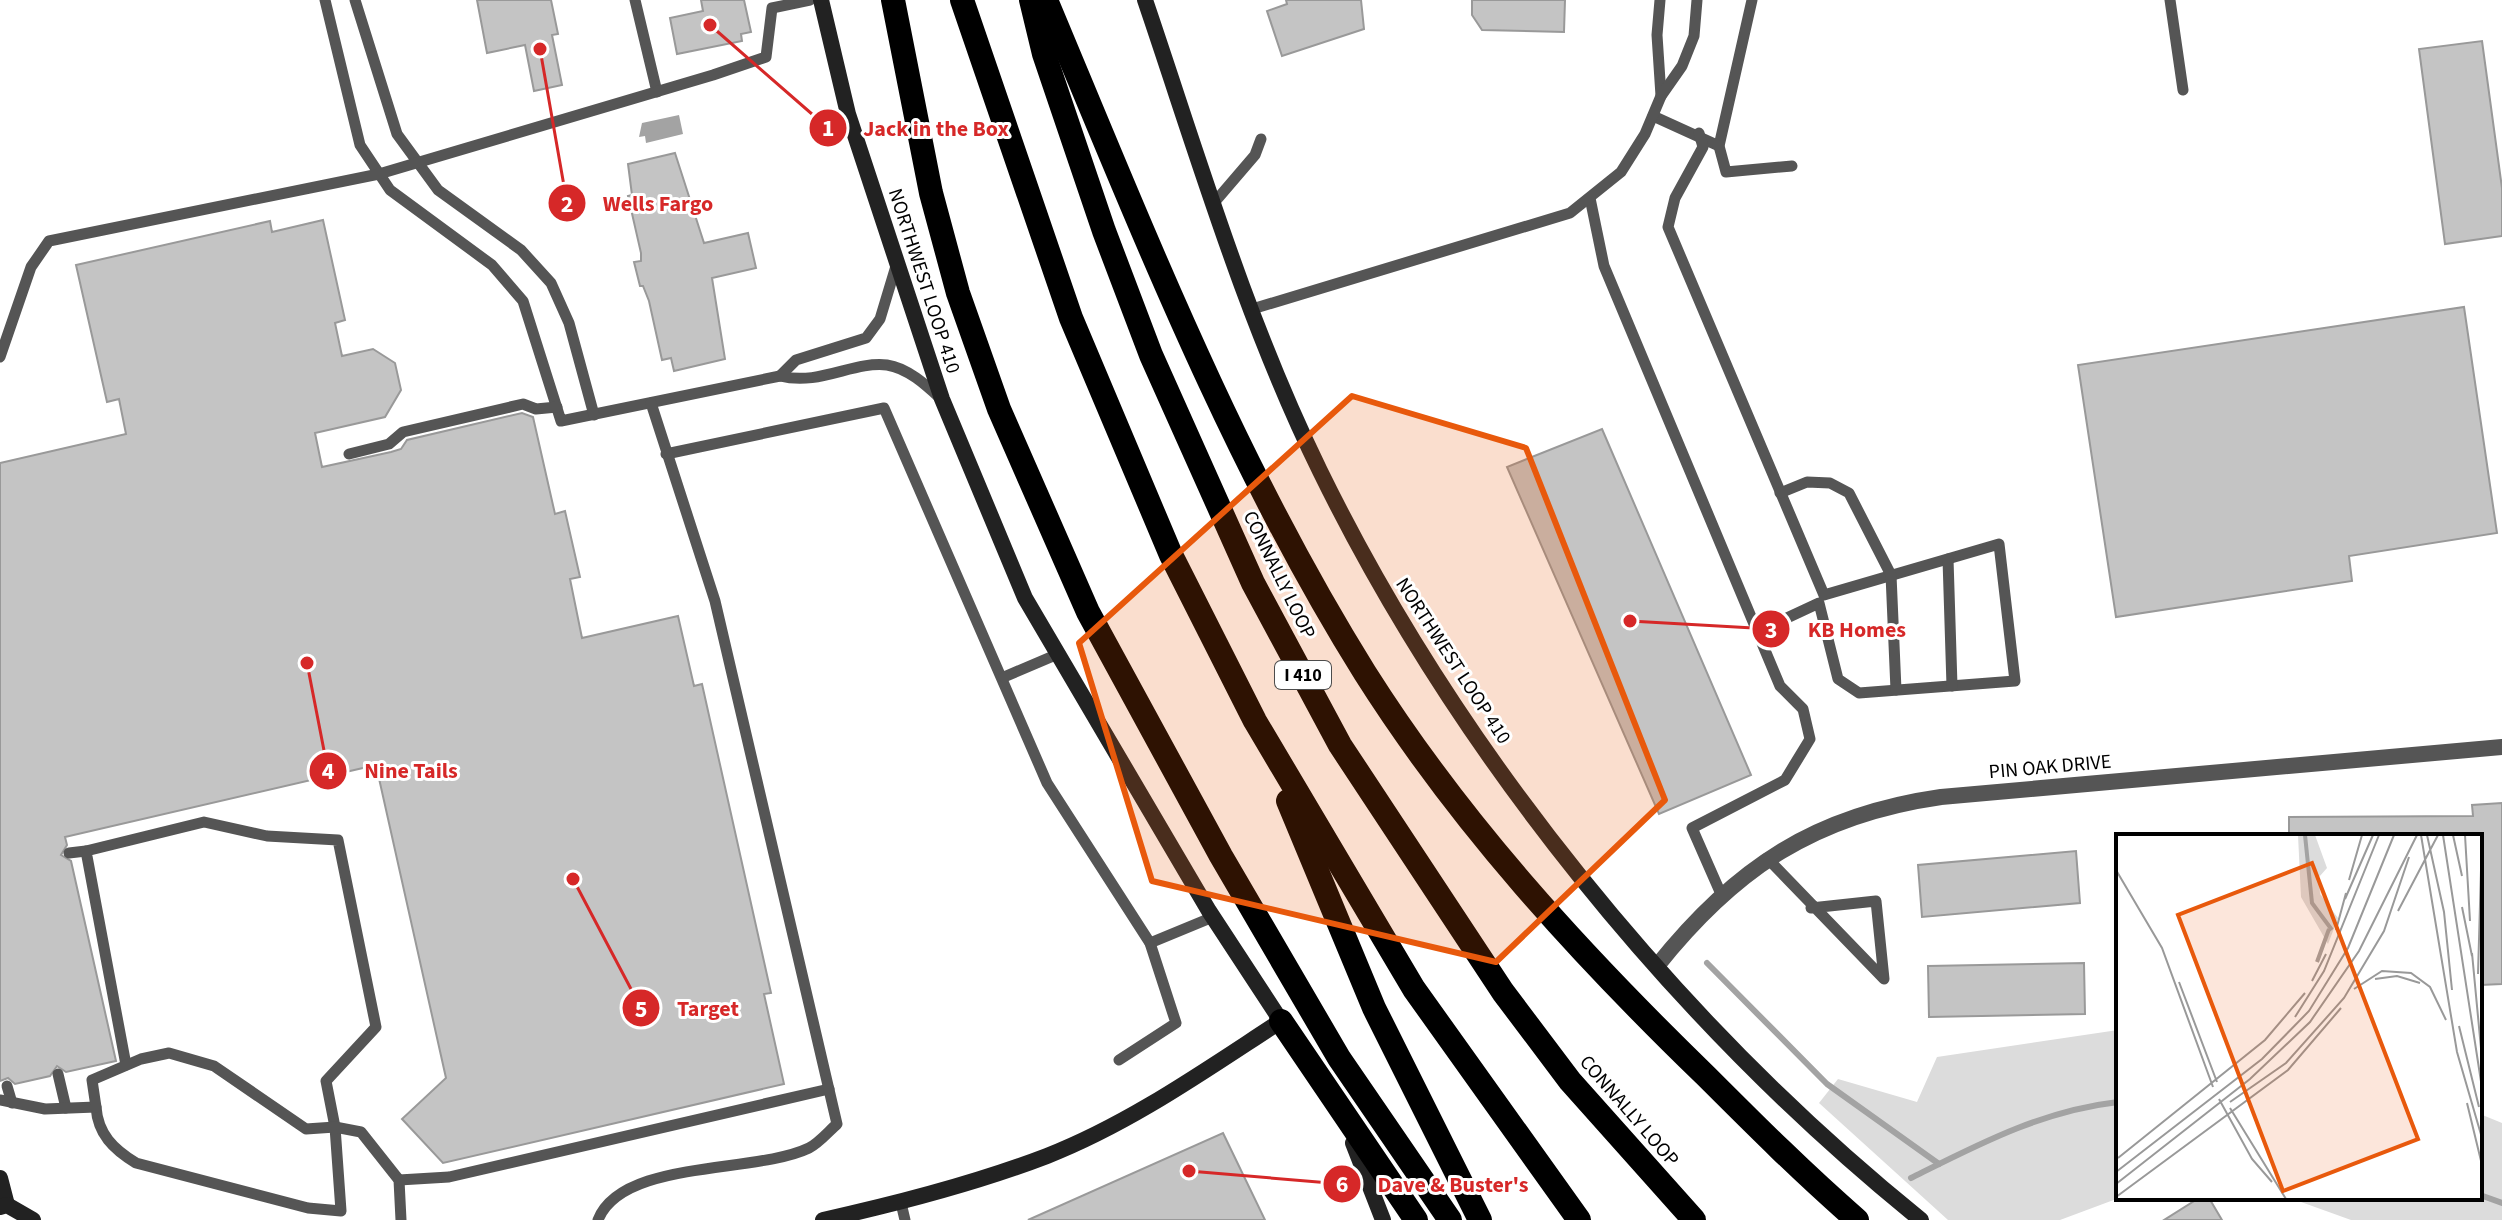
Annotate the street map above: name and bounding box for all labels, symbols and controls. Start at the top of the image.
callout: Jack in the Box [808,105,1025,151]
text: 1 [822,111,834,146]
text: Jack in the Box [863,113,1009,145]
callout: Wells Fargo [547,180,729,226]
street label: NORTHWEST LOOP 410 [881,185,967,377]
text: 2 [561,187,573,222]
text: Wells Fargo [603,188,713,220]
street label: CONNALLY LOOP [1236,506,1322,644]
street label: NORTHWEST LOOP 410 [1389,572,1517,750]
callout: KB Homes [1751,606,1922,652]
text: 3 [1765,613,1777,648]
text: KB Homes [1808,614,1906,646]
road number: I 410 [1275,661,1331,689]
callout: Nine Tails [308,748,474,794]
street label: PIN OAK DRIVE [1988,748,2112,786]
text: 4 [322,754,335,789]
text: Nine Tails [364,755,458,787]
inset map [2116,834,2482,1200]
callout: Target [621,985,755,1031]
text: 5 [635,992,647,1027]
text: Target [677,993,740,1025]
street label: CONNALLY LOOP [1573,1049,1685,1173]
callout: Dave & Buster's [1322,1161,1545,1207]
text: 6 [1336,1167,1348,1202]
text: Dave & Buster's [1378,1169,1529,1201]

